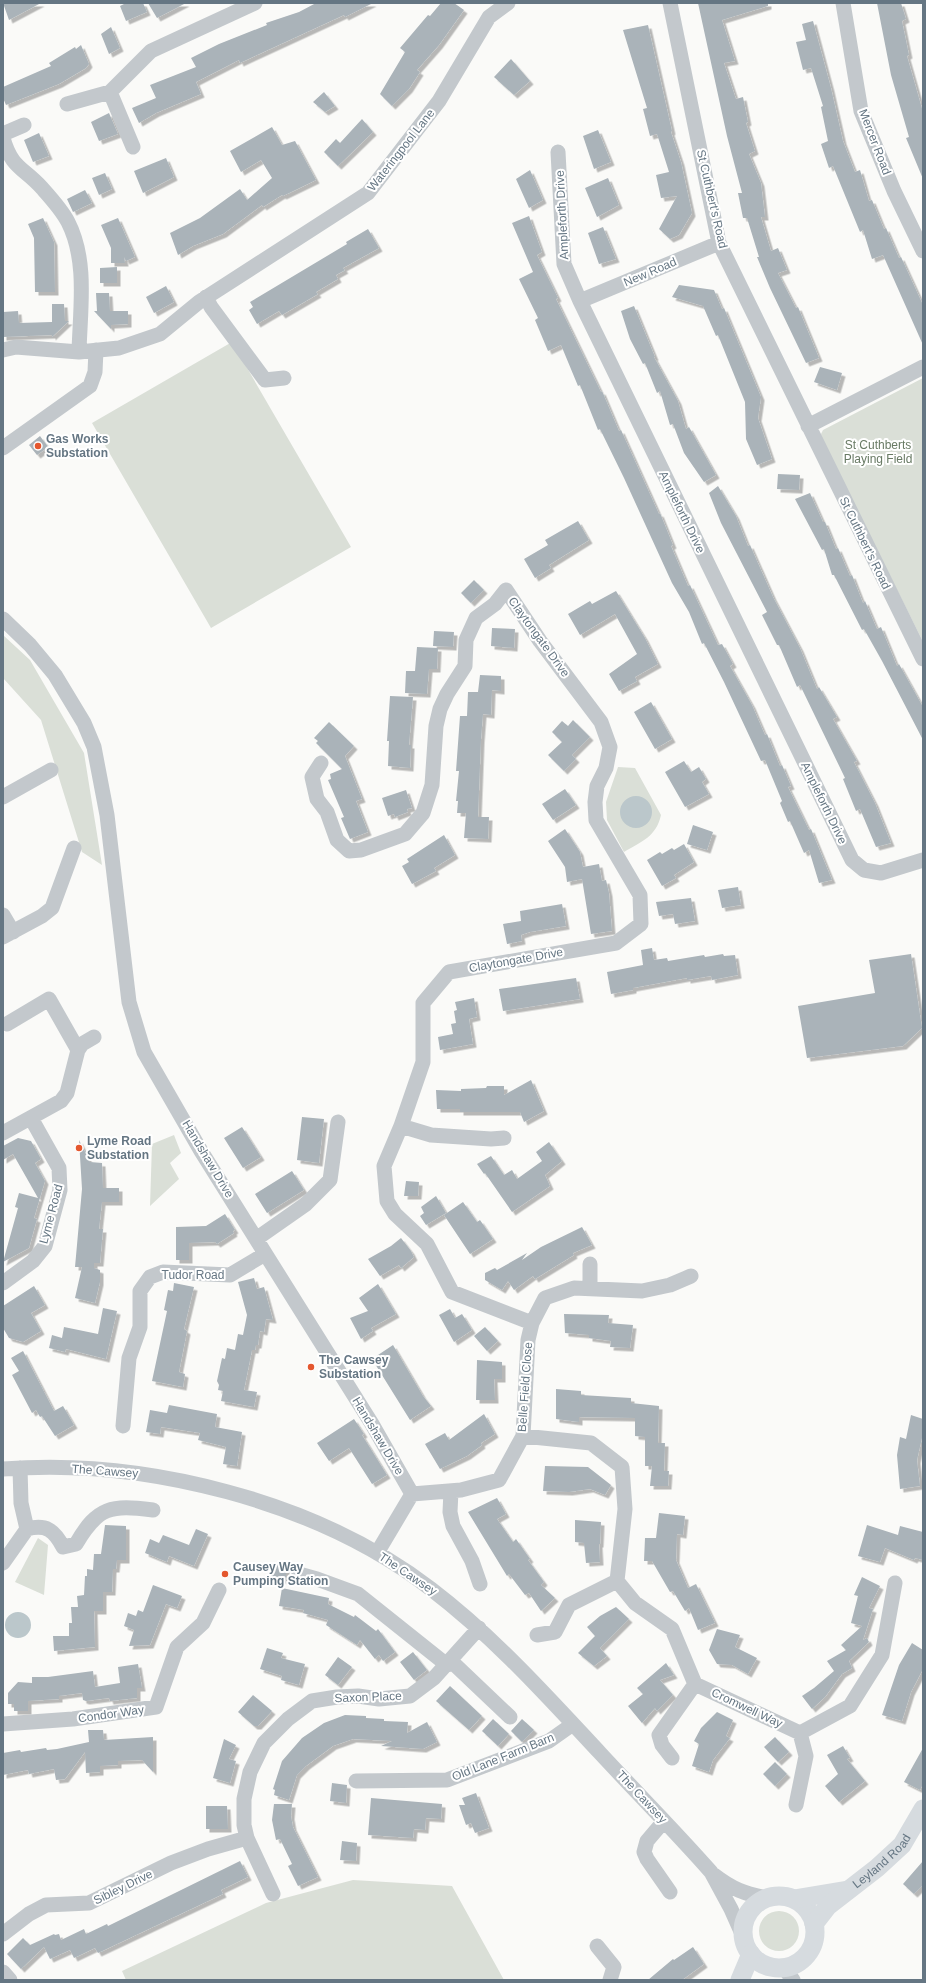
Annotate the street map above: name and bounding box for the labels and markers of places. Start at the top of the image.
place label: Gas Works Substation [46,432,109,460]
marker: Gas Works Substation [33,441,43,451]
place label: Lyme Road Substation [87,1134,151,1162]
marker: Lyme Road Substation [74,1143,84,1153]
place label: The Cawsey Substation [319,1353,389,1381]
marker: The Cawsey Substation [306,1362,316,1372]
place label: Causey Way Pumping Station [233,1560,328,1588]
marker: Causey Way Pumping Station [220,1569,230,1579]

